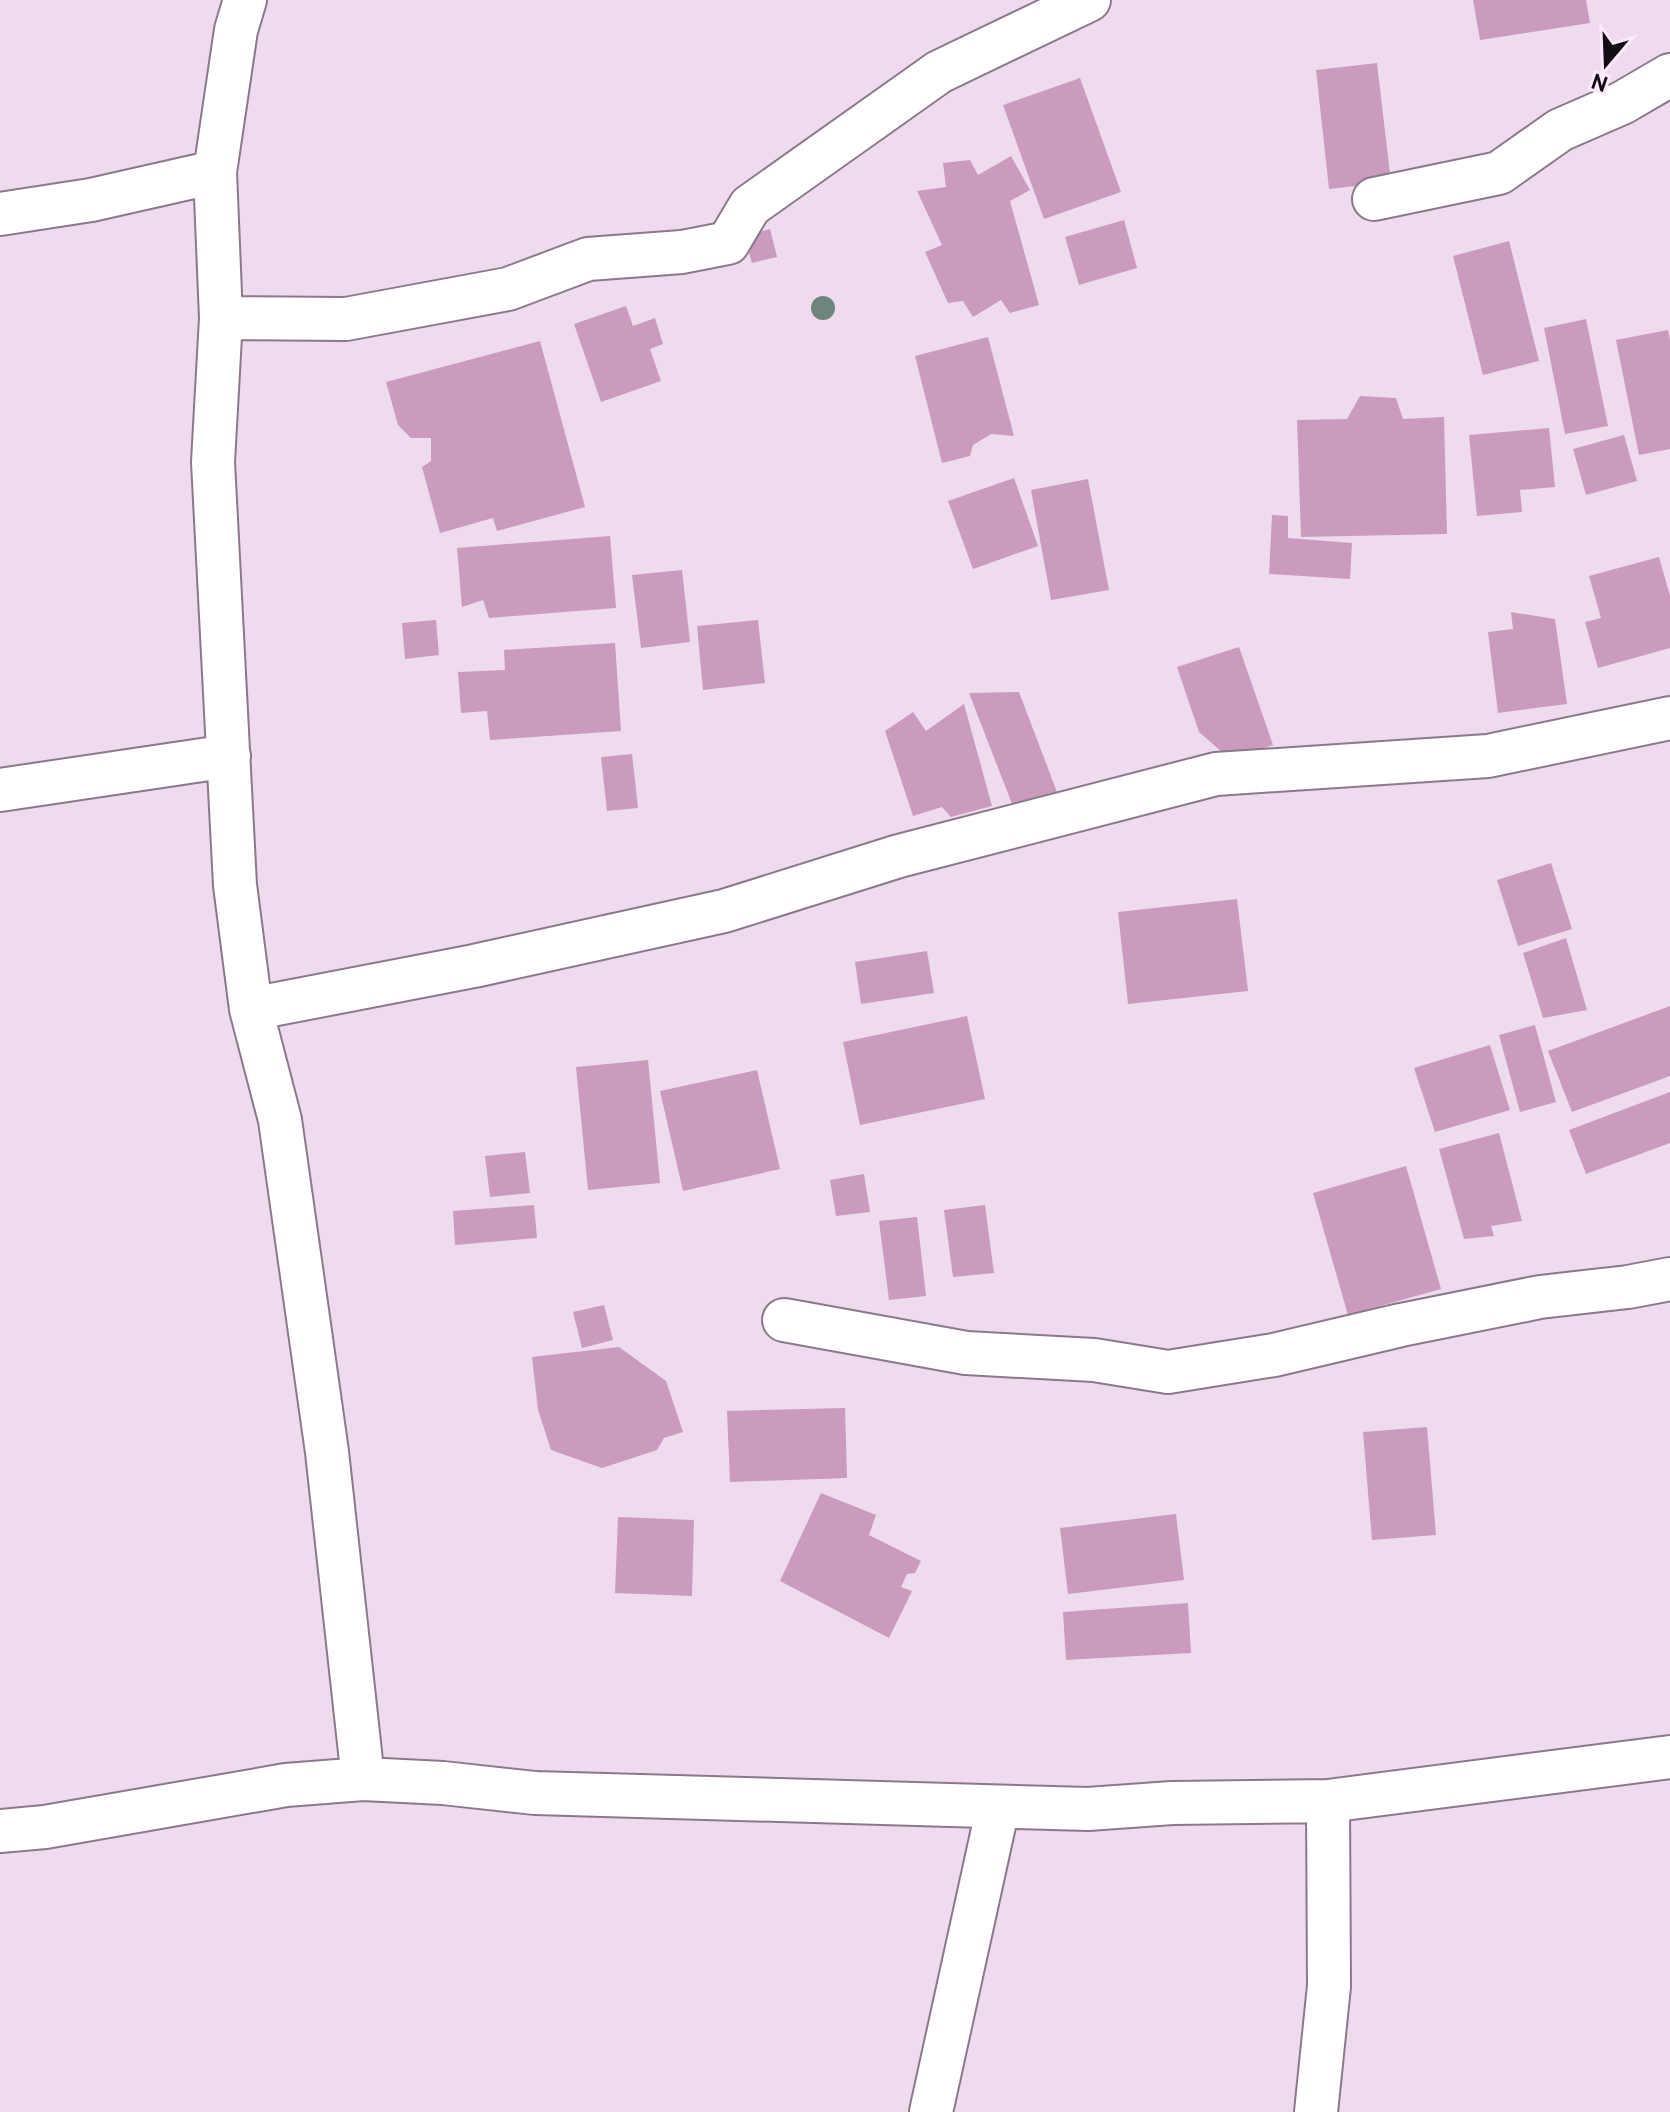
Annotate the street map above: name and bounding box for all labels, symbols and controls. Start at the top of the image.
north arrow [1566,24,1646,104]
text: N [1588,65,1612,96]

